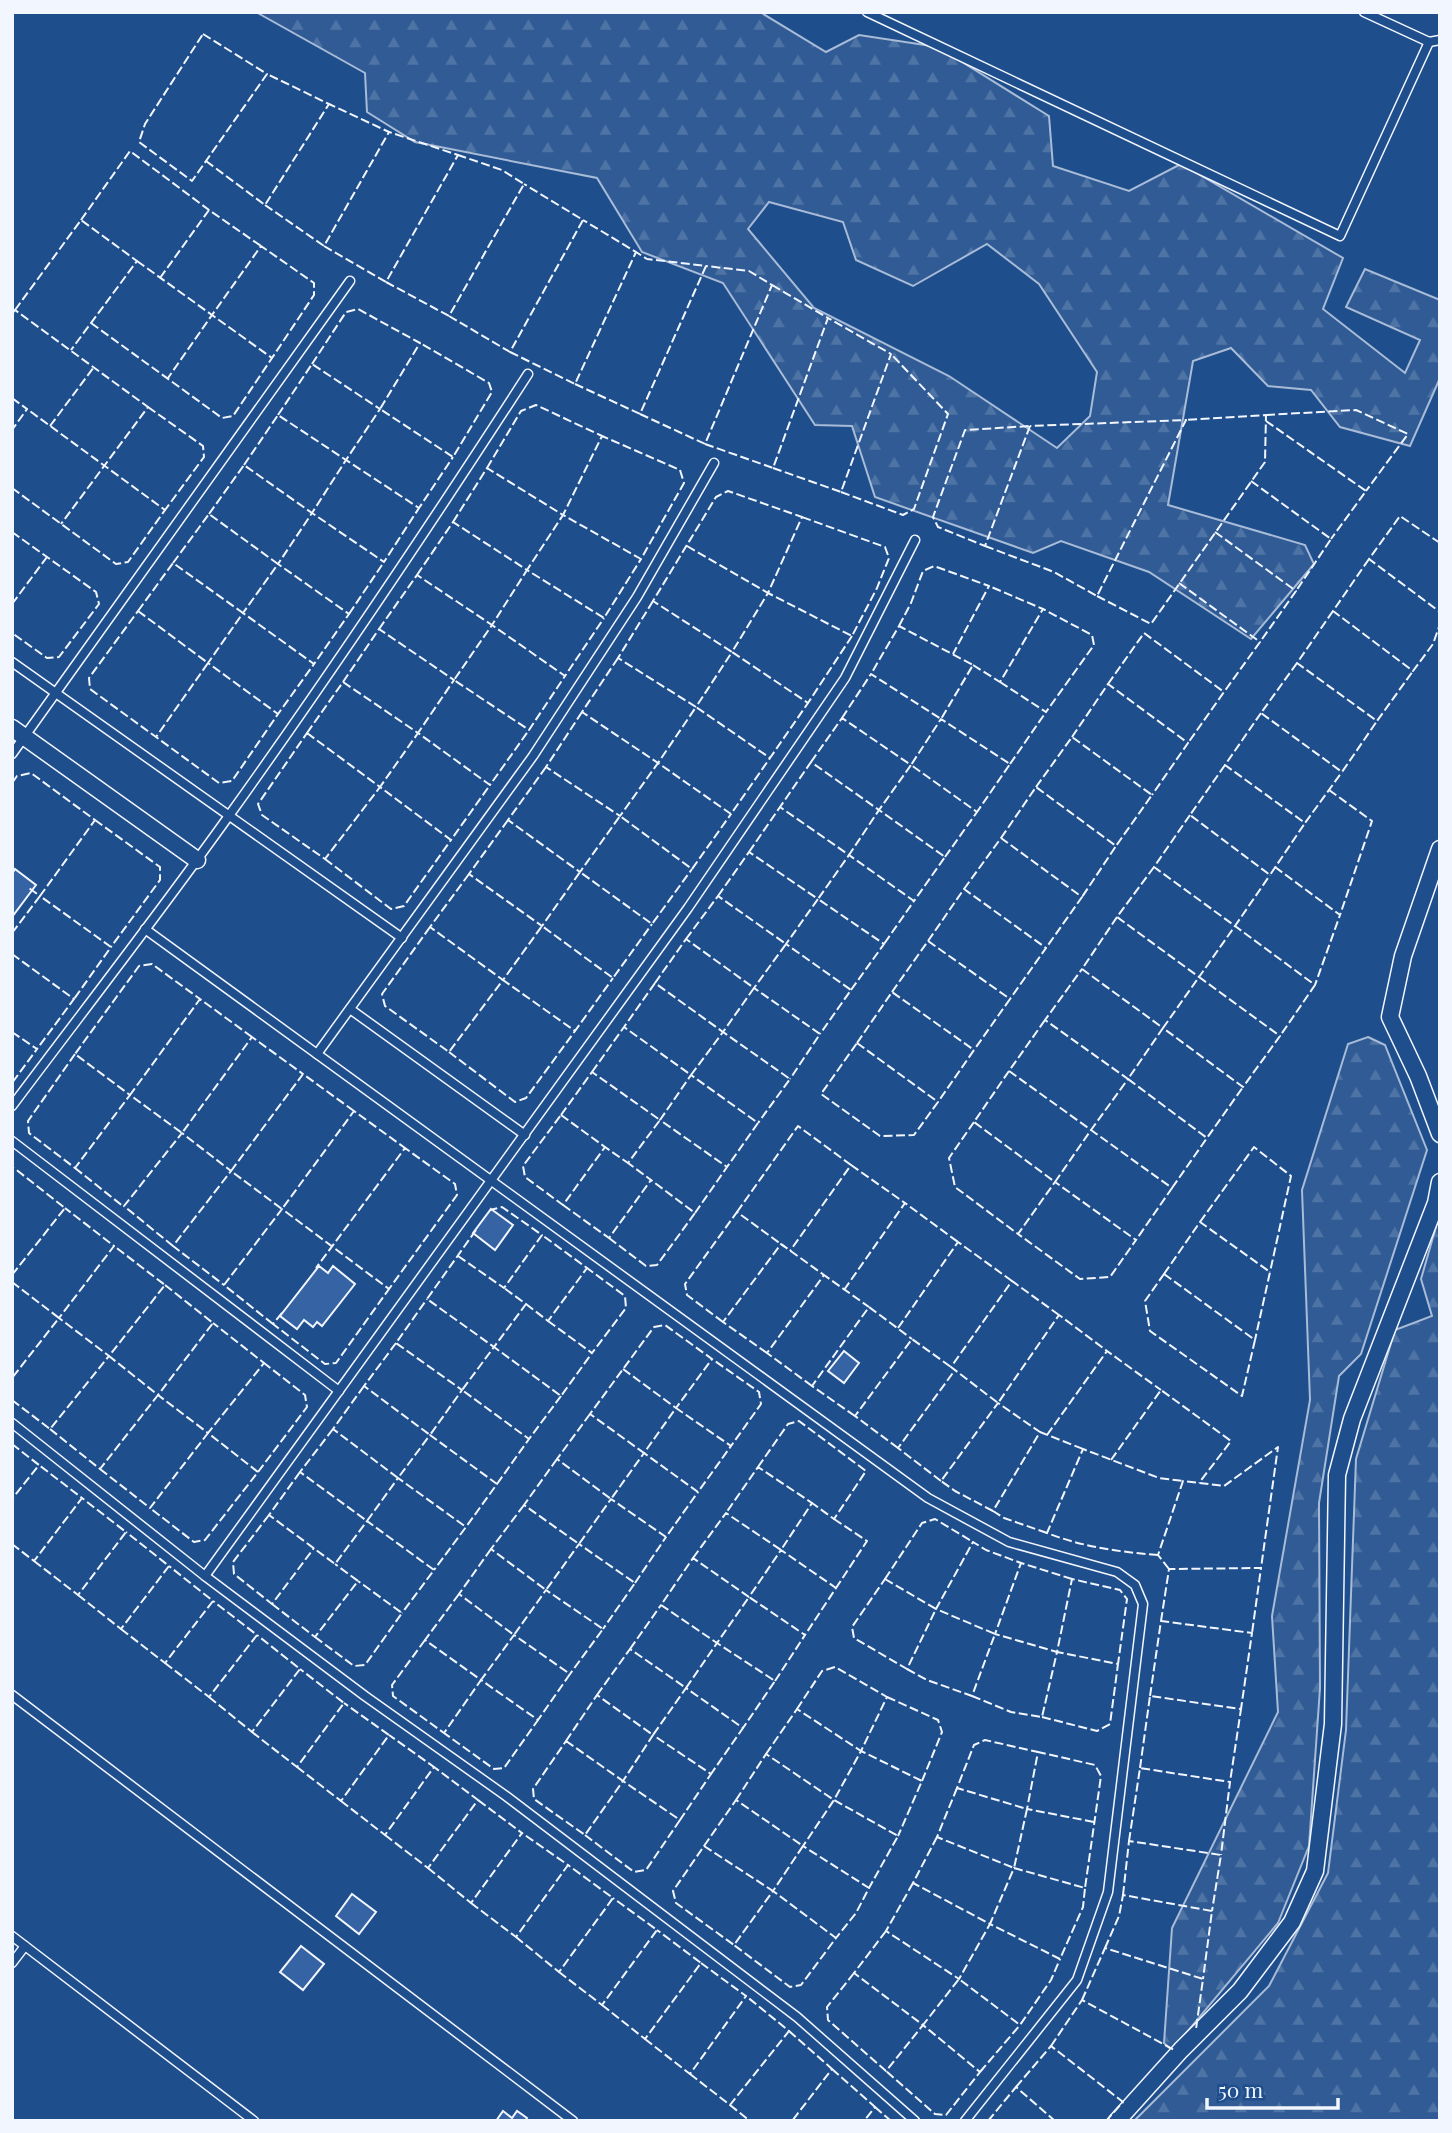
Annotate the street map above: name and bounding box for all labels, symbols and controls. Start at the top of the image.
scale bar [1207,2066,1338,2110]
text: 50 m [1218,2075,1264,2103]

